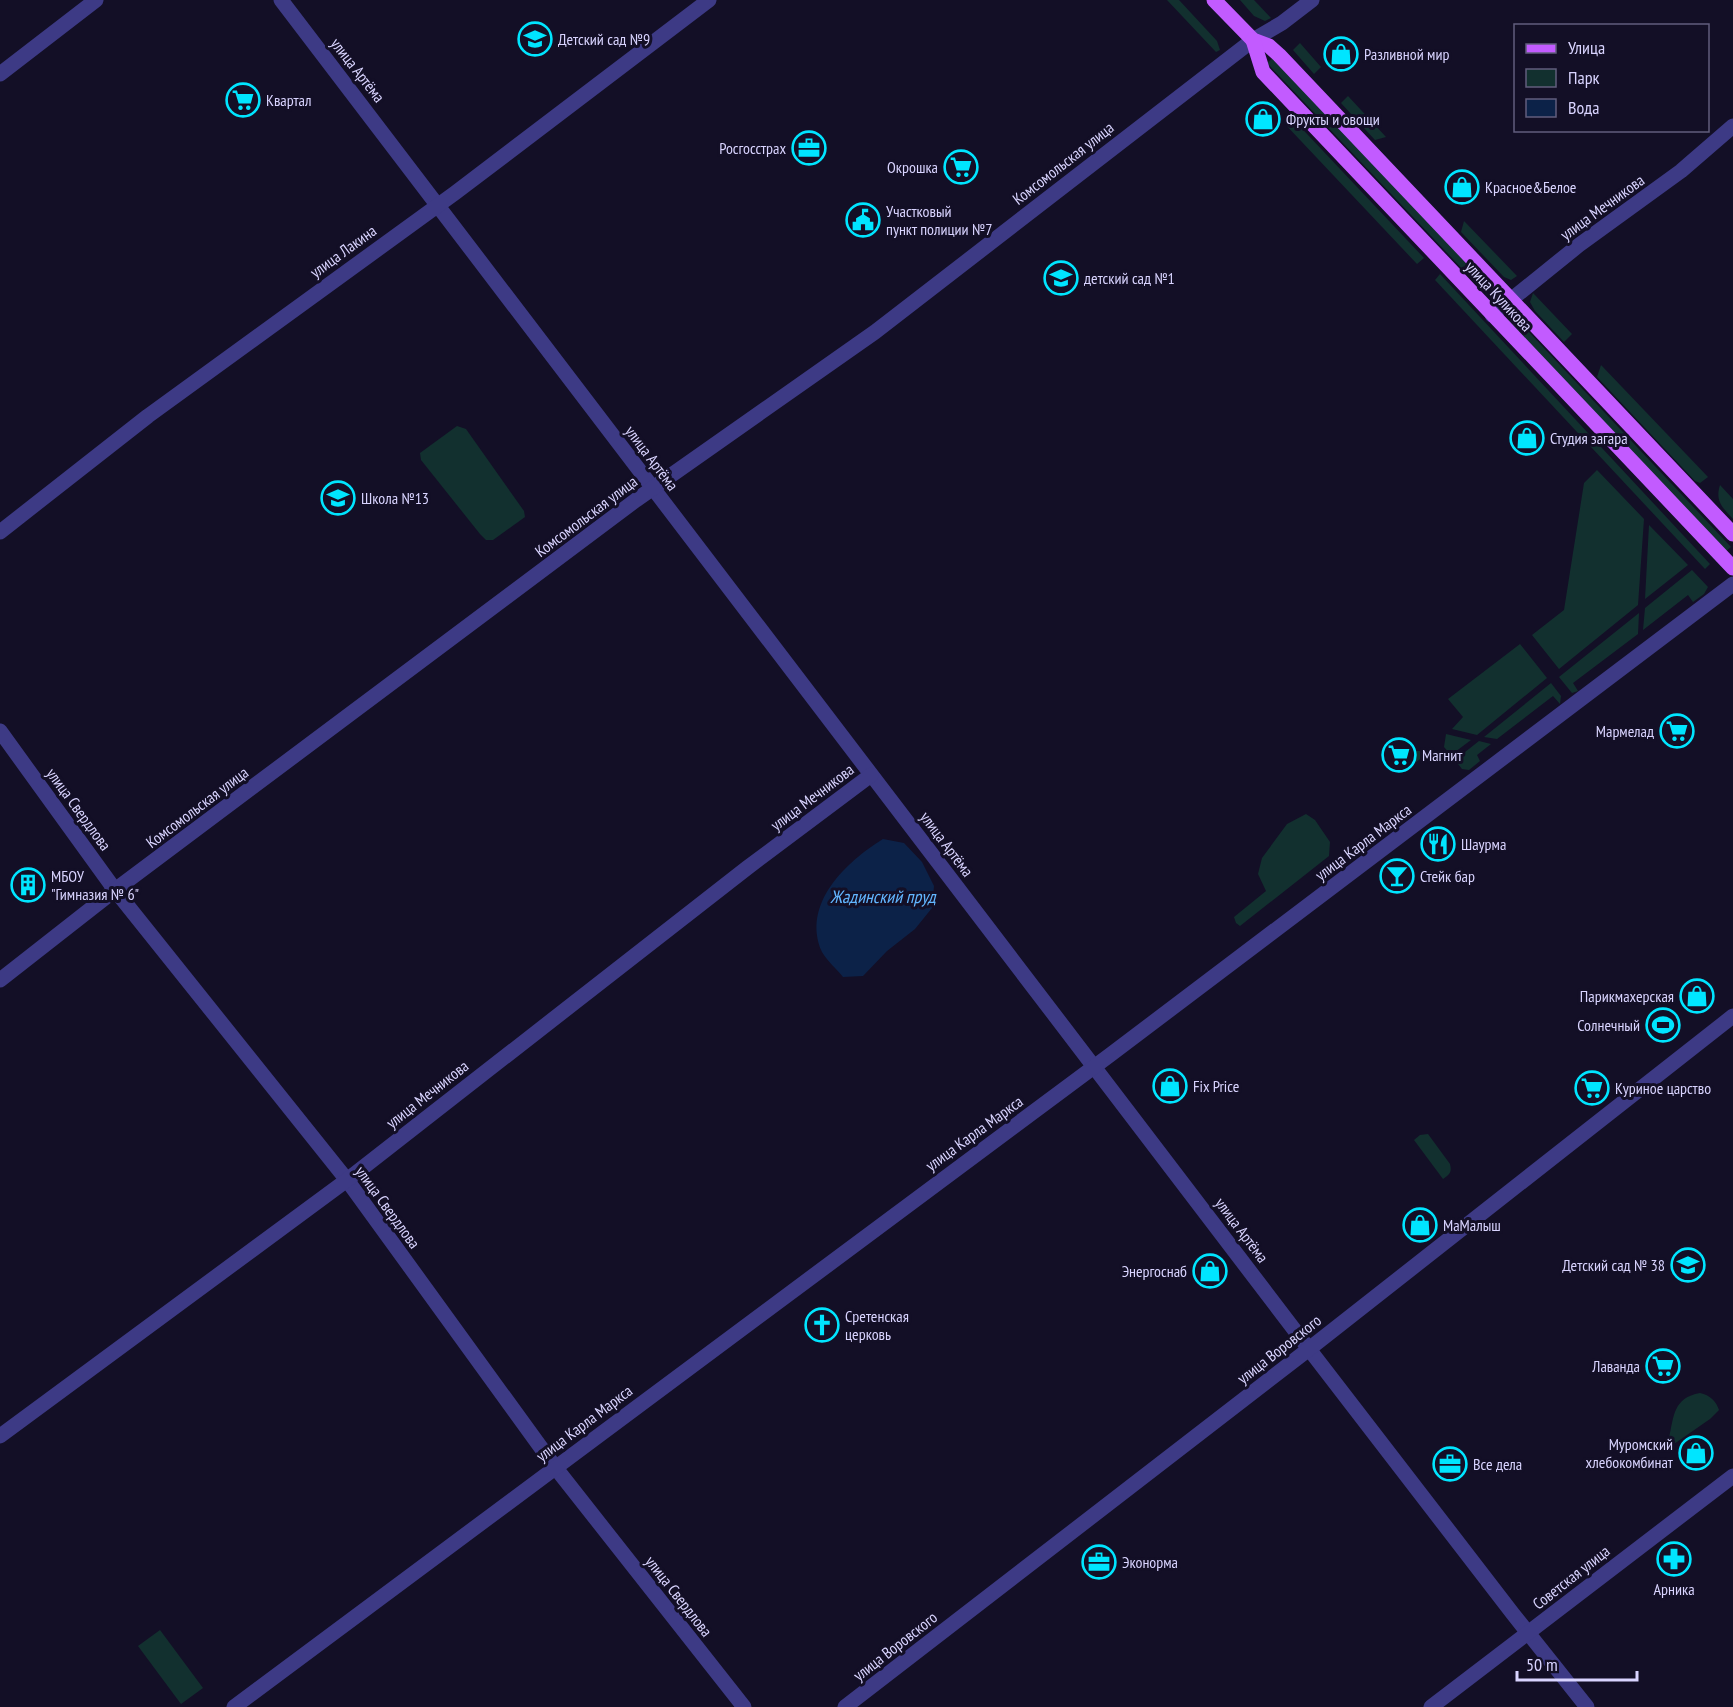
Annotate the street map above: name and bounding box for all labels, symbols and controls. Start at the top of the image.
school or university icon: Детский сад №9 [517,21,553,57]
legend [1514,24,1709,132]
place label: Детский сад №9 [558,29,650,49]
street label: улица Артёма [327,34,389,106]
shop icon: Разливной мир [1323,36,1359,72]
text: Улица [1568,36,1605,59]
place label: Разливной мир [1364,44,1449,64]
text: Парк [1568,66,1599,89]
supermarket icon: Квартал [225,82,261,118]
place label: Квартал [266,90,312,110]
text: Вода [1568,96,1599,119]
shop icon: Фрукты и овощи [1245,101,1281,137]
place label: Фрукты и овощи [1286,109,1380,129]
street label: Комсомольская улица [1008,117,1118,209]
office icon: Росгосстрах [791,130,827,166]
place label: Росгосстрах [719,138,786,158]
supermarket icon: Окрошка [943,149,979,185]
place label: Окрошка [887,157,938,177]
shop icon: Красное&Белое [1444,169,1480,205]
street label: улица Мечникова [1556,170,1648,244]
place label: Красное&Белое [1485,177,1576,197]
place label: Участковый пункт полиции №7 [886,201,992,239]
public building icon: Участковый пункт полиции №7 [845,202,881,238]
street label: улица Лакина [306,220,380,282]
street label: улица Куликова [1461,257,1537,335]
school or university icon: детский сад №1 [1043,260,1079,296]
place label: детский сад №1 [1084,268,1175,288]
shop icon: Студия загара [1509,420,1545,456]
street label: улица Артёма [621,421,683,495]
place label: Студия загара [1550,428,1628,448]
street label: Комсомольская улица [531,471,641,561]
school or university icon: Школа №13 [320,480,356,516]
place label: Школа №13 [361,488,429,508]
supermarket icon: Мармелад [1659,713,1695,749]
place label: Мармелад [1596,721,1654,741]
supermarket icon: Магнит [1381,737,1417,773]
place label: Магнит [1422,745,1463,765]
street label: улица Мечникова [766,759,858,835]
street label: Комсомольская улица [142,762,252,852]
street label: улица Свердлова [42,764,116,854]
street label: улица Карла Маркса [1311,799,1415,885]
street label: улица Артёма [916,807,978,881]
restaurant icon: Шаурма [1420,826,1456,862]
place label: Шаурма [1461,834,1506,854]
bar icon: Стейк бар [1379,858,1415,894]
place label: МБОУ "Гимназия № 6" [51,866,139,904]
place label: Стейк бар [1420,866,1475,886]
building icon: МБОУ "Гимназия № 6" [10,867,46,903]
water label: Жадинский пруд [829,885,937,908]
shop icon: Парикмахерская [1679,978,1715,1014]
place label: Парикмахерская [1580,986,1674,1006]
sports icon: Солнечный [1645,1007,1681,1043]
place label: Солнечный [1577,1015,1640,1035]
street label: улица Мечникова [382,1056,472,1132]
shop icon: Fix Price [1152,1068,1188,1104]
supermarket icon: Куриное царство [1574,1070,1610,1106]
place label: Fix Price [1193,1076,1239,1096]
place label: Куриное царство [1615,1078,1711,1098]
street label: улица Карла Маркса [921,1091,1027,1175]
street label: улица Свердлова [351,1162,425,1252]
street label: улица Артёма [1211,1193,1273,1267]
shop icon: МаМалыш [1402,1207,1438,1243]
place label: МаМалыш [1443,1215,1501,1235]
school or university icon: Детский сад № 38 [1670,1247,1706,1283]
shop icon: Энергоснаб [1192,1253,1228,1289]
place label: Детский сад № 38 [1562,1255,1665,1275]
place label: Энергоснаб [1122,1261,1187,1281]
place label: Сретенская церковь [845,1306,909,1344]
church icon: Сретенская церковь [804,1307,840,1343]
street label: улица Воровского [1233,1310,1325,1388]
supermarket icon: Лаванда [1645,1348,1681,1384]
place label: Лаванда [1591,1356,1640,1376]
street label: улица Карла Маркса [532,1380,636,1466]
place label: Муромский хлебокомбинат [1585,1434,1674,1472]
shop icon: Муромский хлебокомбинат [1678,1435,1714,1471]
office icon: Все дела [1432,1446,1468,1482]
place label: Все дела [1473,1454,1522,1474]
street label: Советская улица [1528,1541,1614,1613]
pharmacy icon: Арника [1656,1541,1692,1577]
office icon: Эконорма [1081,1544,1117,1580]
street label: улица Свердлова [641,1552,717,1640]
place label: Эконорма [1122,1552,1178,1572]
place label: Арника [1653,1579,1695,1599]
street label: улица Воровского [849,1607,941,1685]
scale bar [1517,1644,1637,1682]
text: 50 m [1526,1653,1558,1676]

